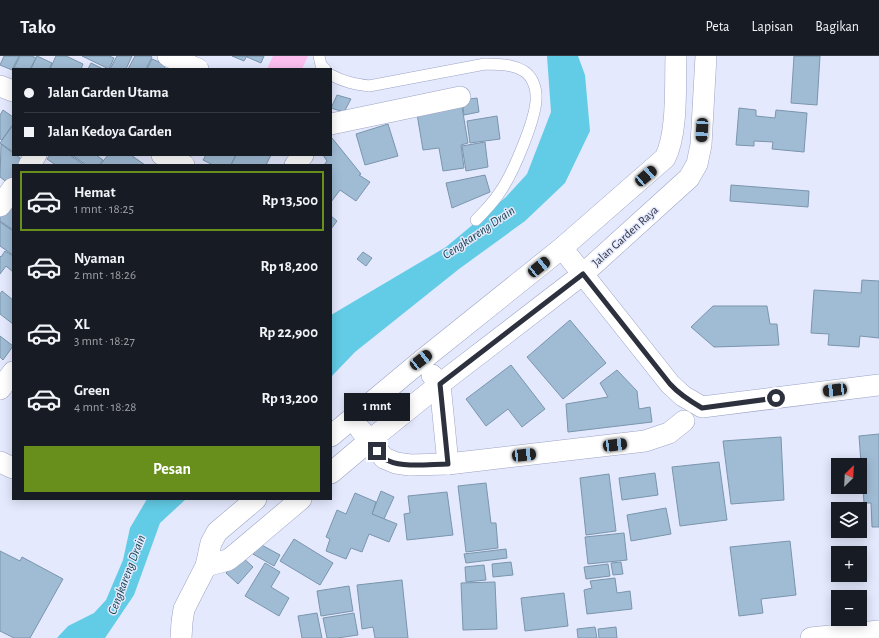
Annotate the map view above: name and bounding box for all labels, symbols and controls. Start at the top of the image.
text: Tako [20,18,56,37]
text: Peta [706,20,730,34]
text: Lapisan [752,20,793,34]
text: Bagikan [815,20,859,34]
text: Jalan Garden Utama [48,85,169,100]
car [695,118,709,142]
text: Jalan Kedoya Garden [48,124,172,139]
car [633,164,659,188]
icon: car [26,183,62,219]
text: Hemat [74,185,116,200]
text: Rp 13,500 [262,193,318,208]
text: 1 mnt · 18:25 [74,203,134,216]
street label: Jalan Garden Raya [590,203,661,269]
water label: Cengkareng Drain [440,204,518,262]
icon: car [26,249,62,285]
text: Nyaman [74,251,125,266]
car [526,255,552,279]
text: Rp 18,200 [260,259,318,274]
text: 2 mnt · 18:26 [74,269,136,282]
icon: car [26,315,62,351]
text: XL [74,317,90,332]
text: Rp 22,900 [259,325,318,340]
text: 3 mnt · 18:27 [74,335,135,348]
car [408,348,434,372]
icon: car [26,381,62,417]
text: Green [74,383,110,398]
car [822,383,848,397]
route start [767,389,785,407]
text: Rp 13,200 [261,391,318,406]
callout: 1 mnt [344,393,410,421]
text: 1 mnt [363,400,391,413]
text: 4 mnt · 18:28 [74,401,136,414]
car [602,438,628,452]
route end [368,442,386,460]
button: Pesan [24,446,320,492]
car [511,448,537,462]
north arrow [831,458,867,494]
map controls [831,458,867,626]
button: layers [831,502,867,538]
water label: Cengkareng Drain [106,533,148,617]
button: + [831,546,867,582]
button: − [831,590,867,626]

